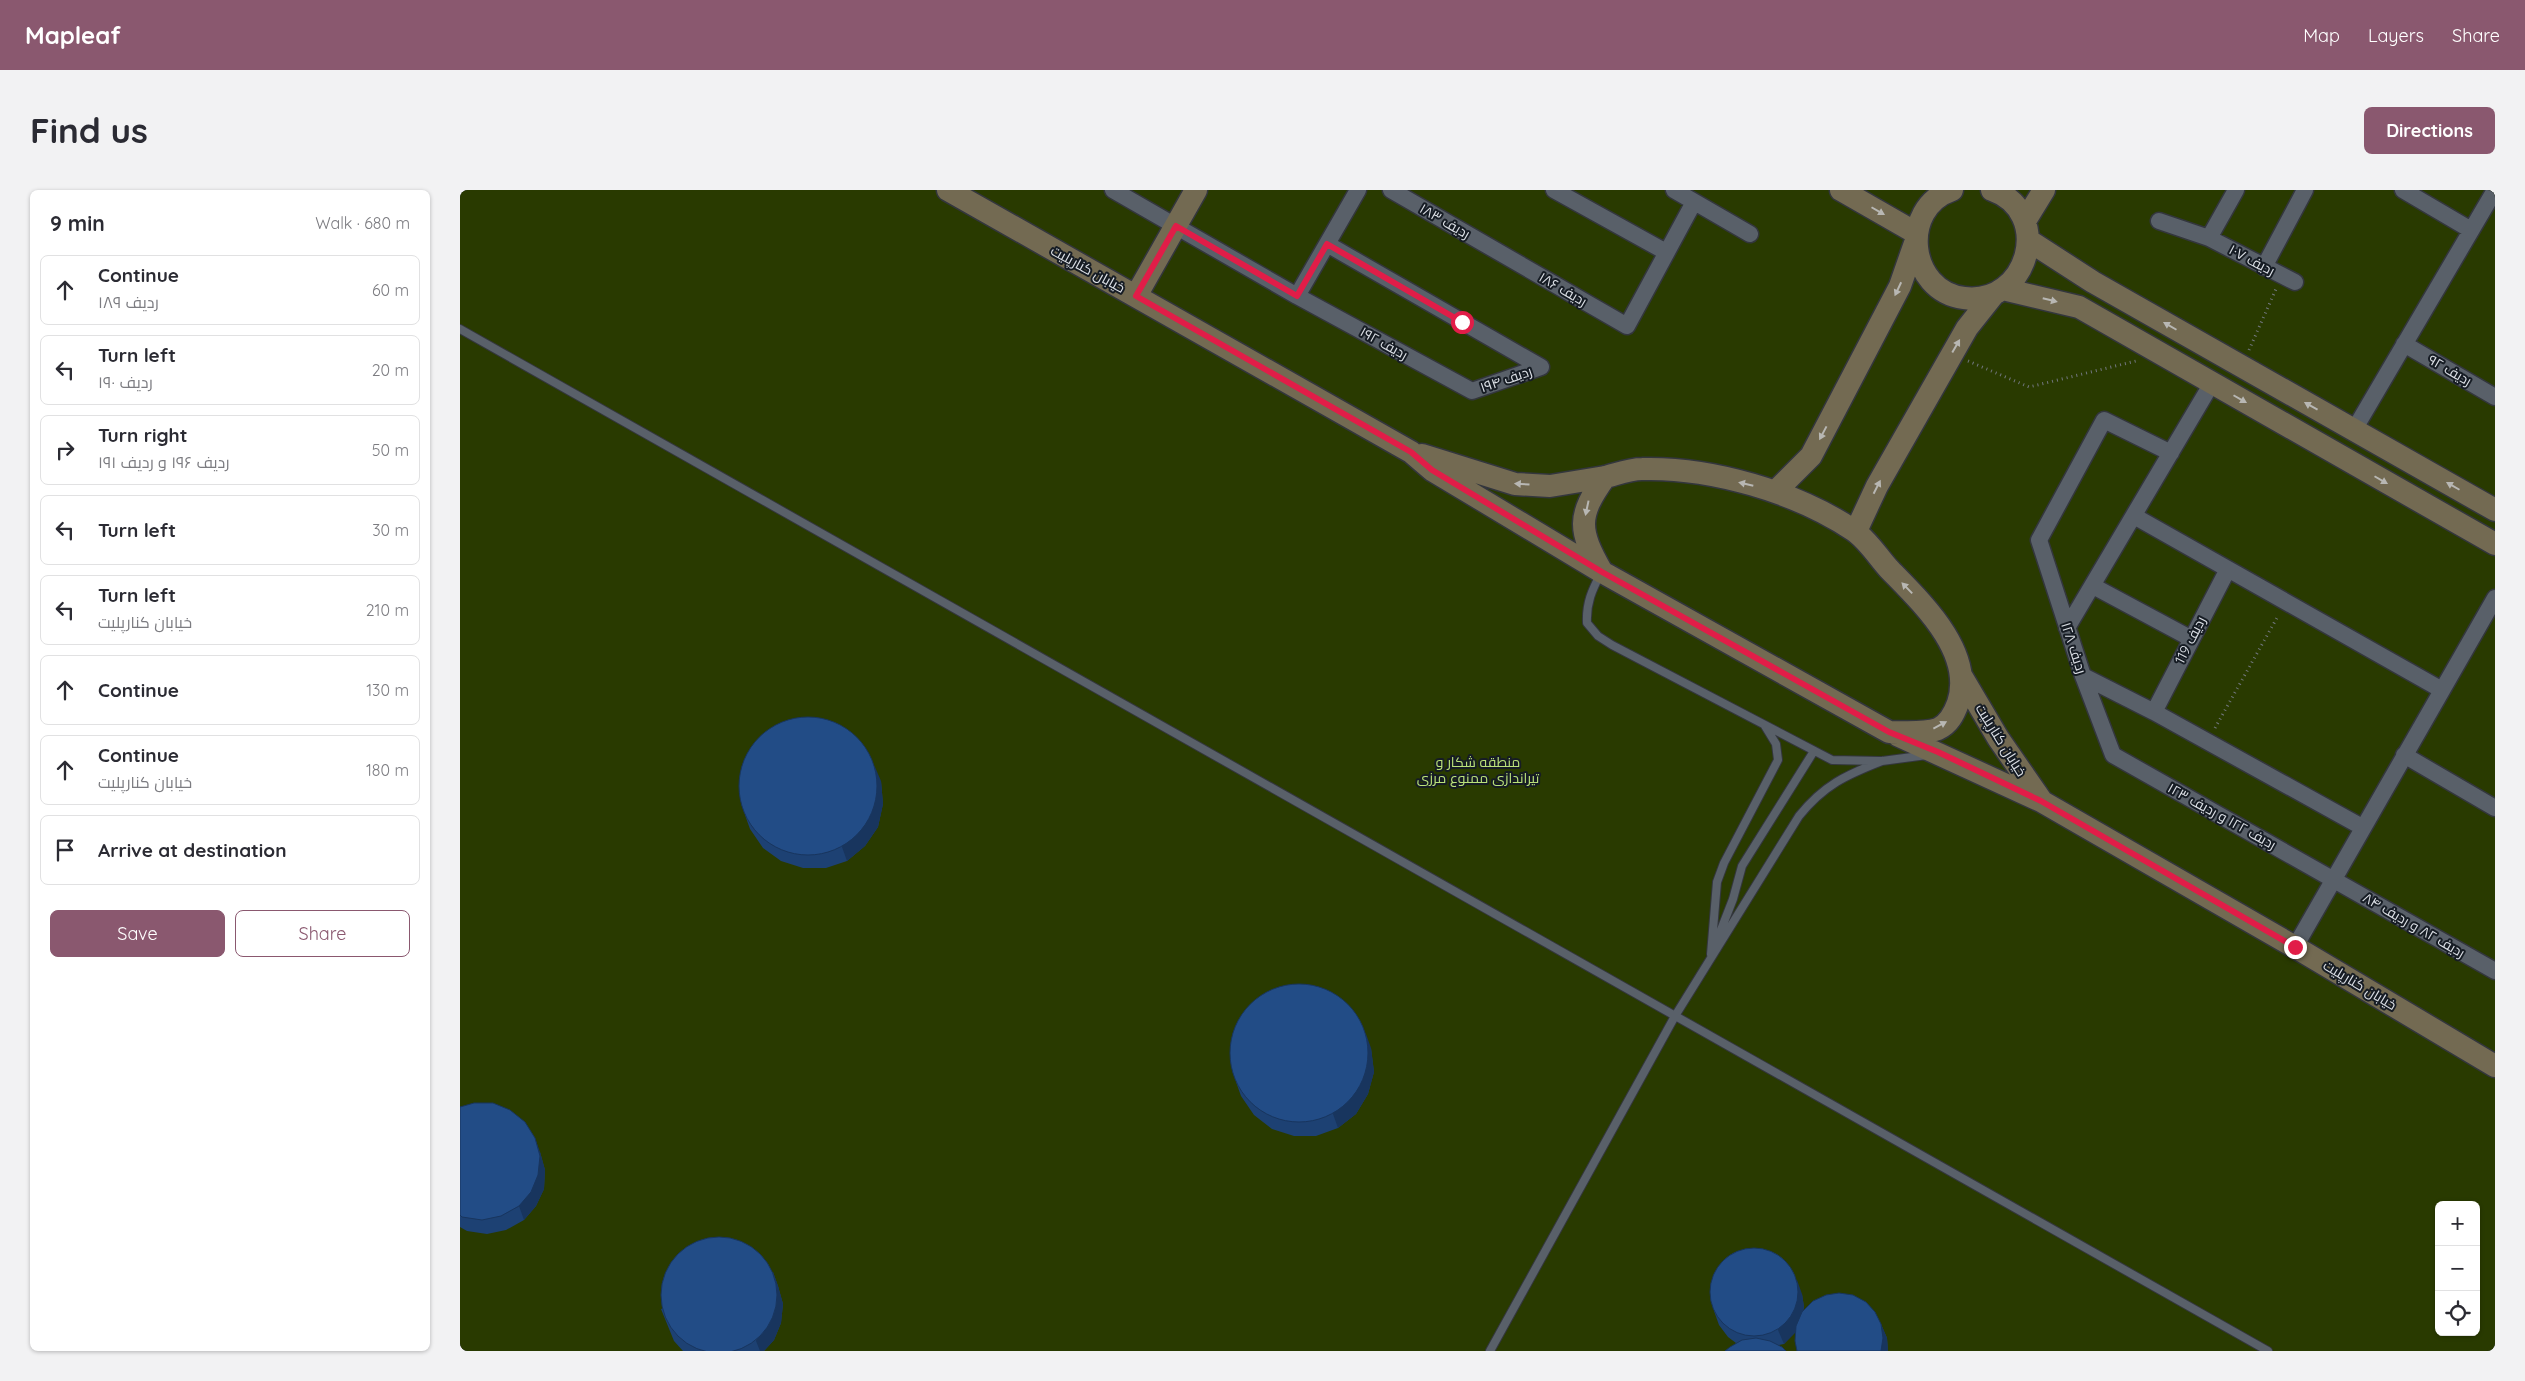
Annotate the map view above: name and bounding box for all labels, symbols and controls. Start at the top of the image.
text: Mapleaf [25,20,121,50]
text: Map [2303,24,2340,47]
text: Layers [2368,24,2424,47]
text: Share [2452,24,2500,47]
button: Directions [2364,107,2495,154]
text: Find us [30,108,148,152]
street label: ردیف ۱۸۳ [1417,199,1473,243]
one-way arrow [1872,207,1885,216]
text: 9 min [50,210,105,236]
text: Walk · 680 m [315,213,410,233]
street label: ردیف ۱۰۷ [2226,240,2278,280]
street label: خیابان کنارپلیت [1047,241,1128,298]
text: Continue [98,263,179,287]
street label: ردیف ۱۸۶ [1536,268,1590,310]
icon: ahead [51,276,79,304]
text: 60 m [372,280,409,300]
one-way arrow [1894,282,1902,296]
text: ردیف ۱۸۹ [98,292,159,312]
one-way arrow [2043,296,2058,304]
route start [1451,311,1474,334]
one-way arrow [2163,321,2176,330]
street label: ردیف ۱۹۲ [1357,323,1411,363]
one-way arrow [1952,339,1961,352]
text: Turn left [98,343,176,367]
street label: ردیف ۹۲ [2425,350,2475,390]
icon: left [51,356,79,384]
text: 20 m [372,360,409,380]
street label: ردیف ۱۹۴ [1478,362,1534,396]
text: ردیف ۱۹۰ [98,372,153,392]
one-way arrow [2233,395,2248,403]
one-way arrow [2305,401,2318,410]
text: Turn right [98,423,187,447]
one-way arrow [1819,426,1827,440]
icon: right [51,436,79,464]
text: 50 m [372,440,409,460]
text: ردیف ۱۹۶ و ردیف ۱۹۱ [98,452,230,472]
one-way arrow [2375,475,2388,484]
one-way arrow [1514,480,1530,488]
one-way arrow [1738,480,1753,488]
one-way arrow [1873,480,1881,495]
one-way arrow [2446,481,2459,490]
one-way arrow [1583,501,1591,516]
icon: left [51,516,79,544]
text: Turn left [98,518,176,542]
text: 30 m [372,520,409,540]
text: Turn left [98,583,176,607]
one-way arrow [1901,583,1913,595]
icon: left [51,596,79,624]
text: 210 m [366,600,409,620]
text: خیابان کنارپلیت [98,612,192,632]
street label: ردیف 119 [2170,613,2210,667]
street label: ردیف ۱۲۸ [2057,620,2091,676]
icon: ahead [51,676,79,704]
text: Continue [98,678,179,702]
text: 130 m [366,680,409,700]
street label: خیابان کنارپلیت [1971,700,2030,780]
one-way arrow [1933,721,1948,729]
text: Continue [98,743,179,767]
park label: منطقه شکار و تیراندازی ممنوع مرزی [1417,753,1539,787]
icon: ahead [51,756,79,784]
text: 180 m [366,760,409,780]
text: خیابان کنارپلیت [98,772,192,792]
street label: ردیف ۱۲۲ و ردیف ۱۲۳ [2165,779,2279,853]
icon: arrive [51,836,79,864]
text: Arrive at destination [98,838,287,862]
street label: ردیف ۸۲ و ردیف ۸۴ [2360,888,2468,962]
button: Save [50,910,225,957]
button: Share [235,910,410,957]
route end [2284,936,2307,959]
street label: خیابان کنارپلیت [2320,956,2400,1015]
map controls [2435,1201,2480,1336]
button: + [2435,1201,2480,1246]
button: − [2435,1246,2480,1291]
button: locate [2435,1291,2480,1336]

